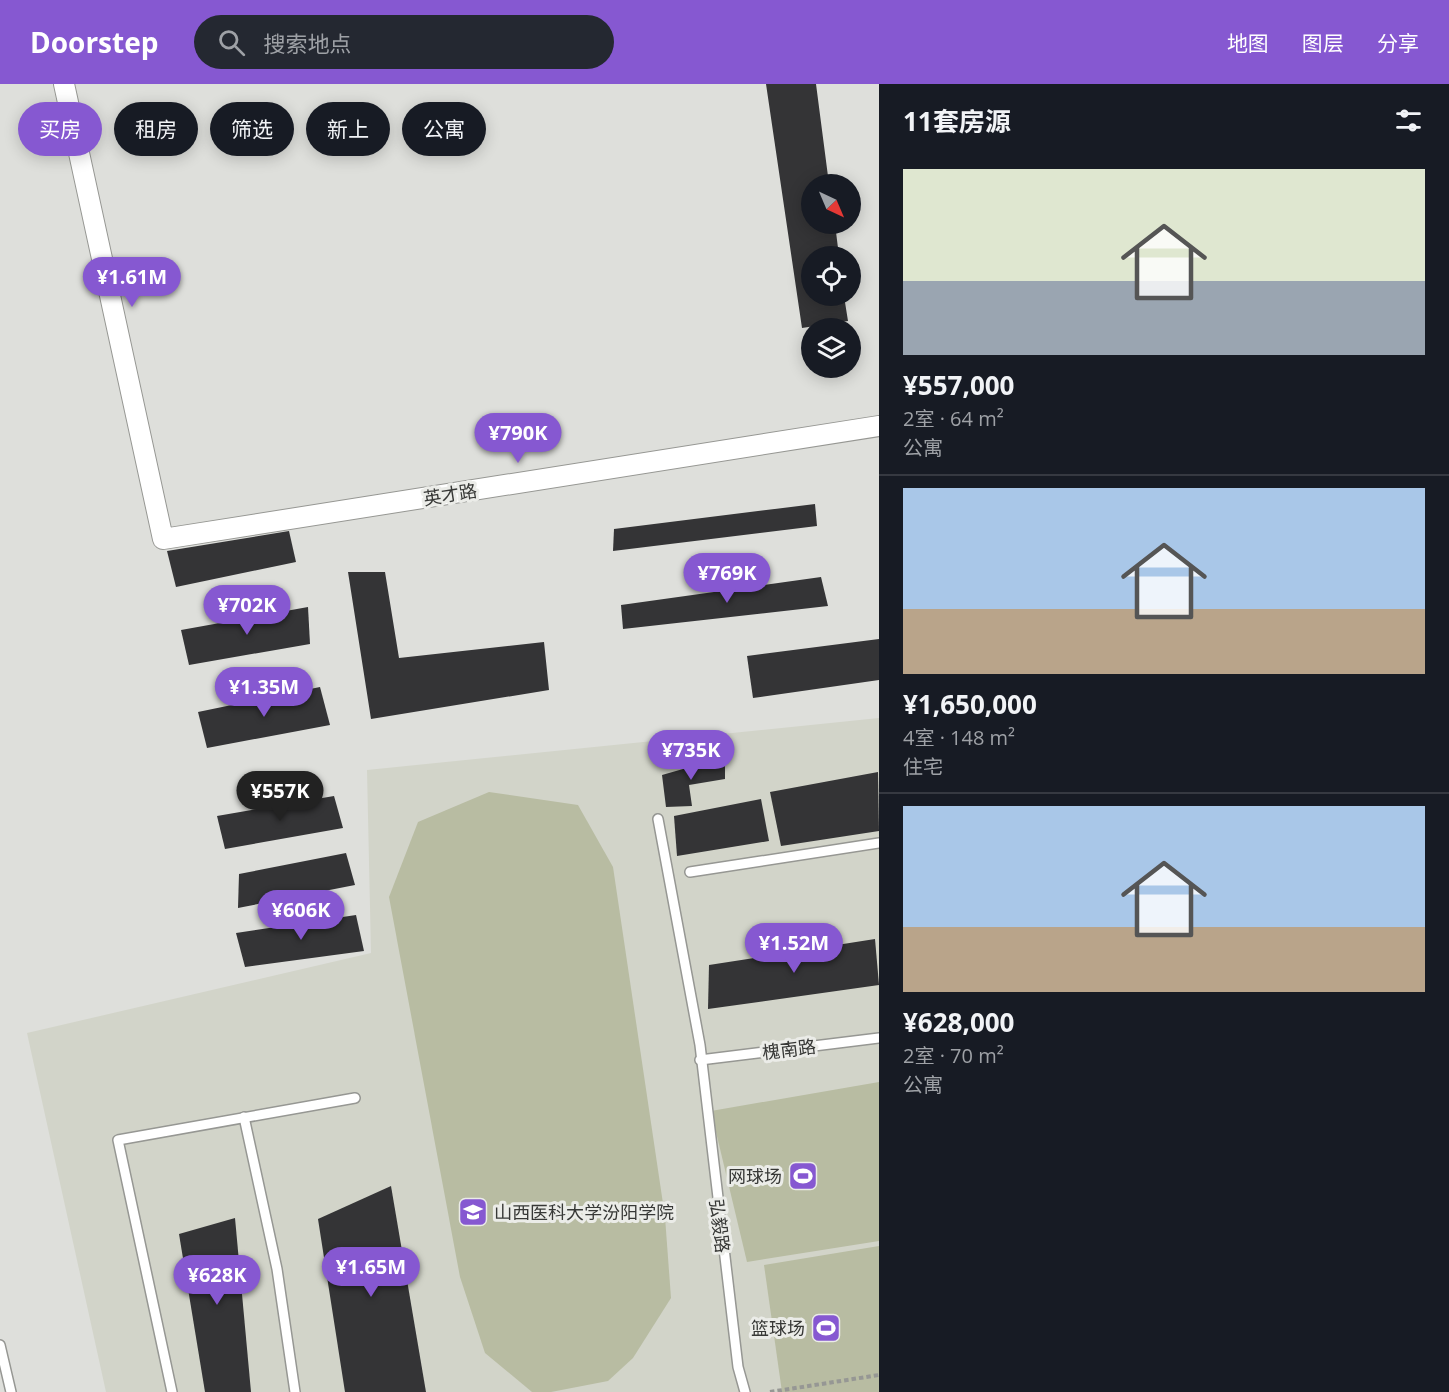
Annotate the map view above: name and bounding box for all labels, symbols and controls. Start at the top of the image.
search box [194,15,614,69]
text: Doorstep [30,23,158,61]
icon: search [215,26,248,59]
text: 搜索地点 [263,28,351,58]
text: 地图 [1227,29,1269,57]
text: 图层 [1302,29,1344,57]
text: 分享 [1377,29,1419,57]
chip: 买房 [18,102,102,156]
chip: 租房 [114,102,198,156]
chip: 筛选 [210,102,294,156]
chip: 新上 [306,102,390,156]
chip: 公寓 [402,102,486,156]
text: 11套房源 [903,103,1011,139]
icon: filters [1392,104,1425,137]
north arrow [801,174,861,234]
map controls [801,174,861,378]
icon: home [1110,208,1218,316]
button: locate [801,246,861,306]
pin: ¥1.61M [83,257,181,308]
text: ¥1.61M [97,263,167,290]
button: layers [801,318,861,378]
text: ¥557,000 [903,367,1014,403]
text: 2室 · 64 m² [903,405,1004,432]
pin: ¥790K [476,413,560,464]
text: ¥790K [488,419,548,446]
text: 公寓 [903,434,943,461]
street label: 英才路 [421,478,479,510]
icon: home [1110,527,1218,635]
pin: ¥769K [685,553,769,604]
text: ¥769K [697,559,757,586]
pin: ¥702K [205,585,289,636]
text: ¥702K [217,591,277,618]
pin: ¥1.35M [215,667,313,718]
text: ¥1.35M [229,673,299,700]
text: ¥1,650,000 [903,686,1037,722]
text: 4室 · 148 m² [903,724,1015,751]
pin: ¥735K [649,730,733,781]
text: ¥735K [661,736,721,763]
text: 住宅 [903,753,943,780]
pin: ¥557K [238,771,322,822]
text: ¥557K [250,777,310,804]
icon: home [1110,845,1218,953]
pin: ¥606K [259,890,343,941]
text: ¥606K [271,896,331,923]
pin: ¥1.52M [745,923,843,974]
text: ¥1.52M [759,929,829,956]
text: ¥628,000 [903,1004,1014,1040]
street label: 槐南路 [761,1034,817,1064]
text: 2室 · 70 m² [903,1042,1004,1069]
text: 公寓 [903,1071,943,1098]
sports icon: 网球场 [787,1160,819,1192]
place label: 网球场 [728,1164,782,1188]
school or university icon: 山西医科大学汾阳学院 [457,1196,489,1228]
street label: 弘毅路 [705,1198,735,1254]
place label: 山西医科大学汾阳学院 [494,1200,674,1224]
pin: ¥1.65M [322,1247,420,1298]
text: ¥1.65M [336,1253,406,1280]
pin: ¥628K [175,1255,259,1306]
text: ¥628K [187,1261,247,1288]
sports icon: 篮球场 [810,1312,842,1344]
place label: 篮球场 [751,1316,805,1340]

